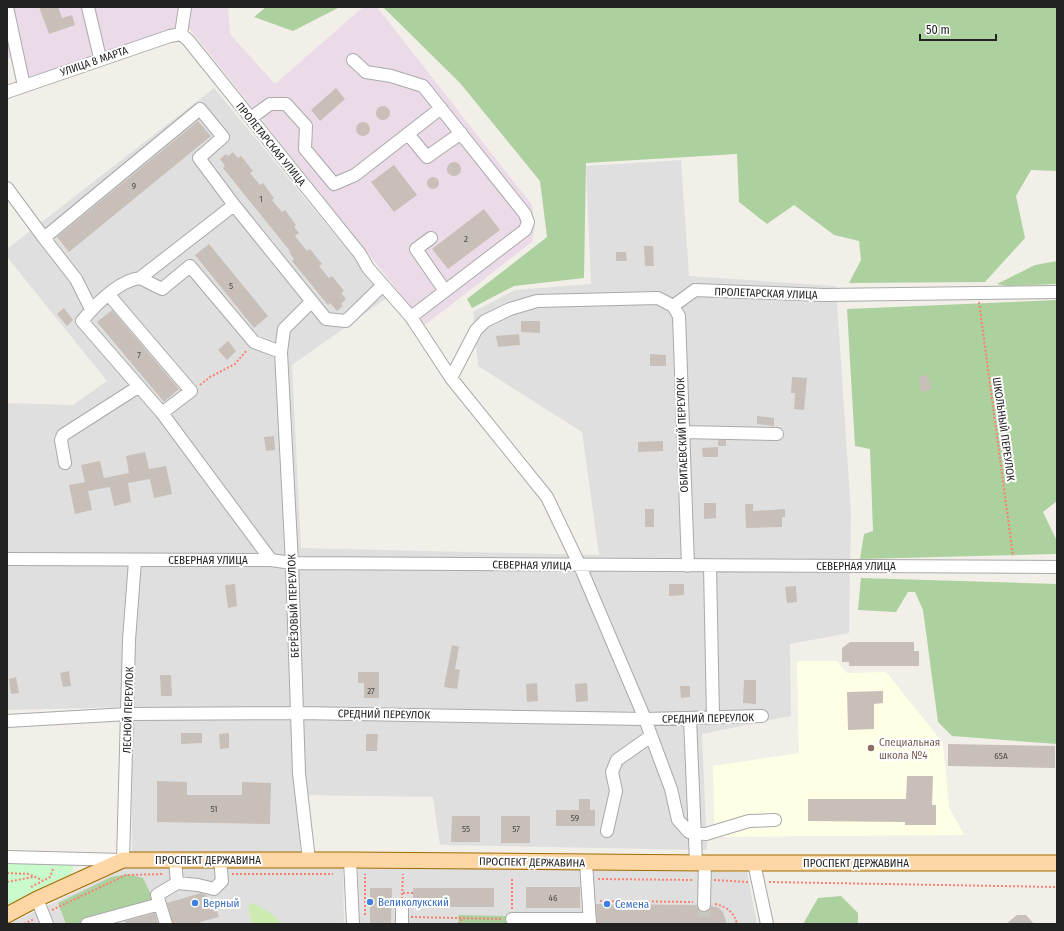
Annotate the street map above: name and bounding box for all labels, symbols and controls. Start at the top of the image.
scale bar [920,16,996,42]
text: 50 m [926,23,950,37]
street label: УЛИЦА 8 МАРТА [58,44,130,79]
street label: ПРОЛЕТАРСКАЯ УЛИЦА [233,100,308,189]
house number: 9 [132,181,136,191]
house number: 1 [259,194,263,204]
house number: 2 [464,234,468,244]
house number: 5 [229,281,233,291]
street label: ПРОЛЕТАРСКАЯ УЛИЦА [714,285,818,302]
house number: 7 [137,350,141,360]
street label: ШКОЛЬНЫЙ ПЕРЕУЛОК [990,376,1017,482]
street label: ОБИТАЕВСКИЙ ПЕРЕУЛОК [674,377,691,493]
street label: СЕВЕРНАЯ УЛИЦА [168,554,248,567]
street label: БЕРЁЗОВЫЙ ПЕРЕУЛОК [285,554,302,658]
street label: СЕВЕРНАЯ УЛИЦА [492,558,572,573]
street label: СЕВЕРНАЯ УЛИЦА [816,560,896,573]
street label: ЛЕСНОЙ ПЕРЕУЛОК [120,666,137,754]
house number: 27 [367,686,375,696]
street label: СРЕДНИЙ ПЕРЕУЛОК [338,707,430,722]
street label: СРЕДНИЙ ПЕРЕУЛОК [662,711,754,726]
place label: Специальная школа №4 [879,736,940,762]
marker: Специальная школа №4 [866,743,876,753]
house number: 65А [994,751,1008,761]
house number: 51 [210,804,218,814]
house number: 59 [571,813,579,823]
house number: 55 [462,824,470,834]
house number: 57 [512,824,520,834]
street label: ПРОСПЕКТ ДЕРЖАВИНА [155,854,261,867]
street label: ПРОСПЕКТ ДЕРЖАВИНА [479,855,585,870]
street label: ПРОСПЕКТ ДЕРЖАВИНА [803,857,909,870]
house number: 46 [549,893,558,903]
place label: Великолукский [378,896,449,909]
place label: Верный [203,897,239,910]
marker: Великолукский [365,897,375,907]
marker: Верный [190,898,200,908]
place label: Семена [615,898,649,911]
marker: Семена [602,899,612,909]

